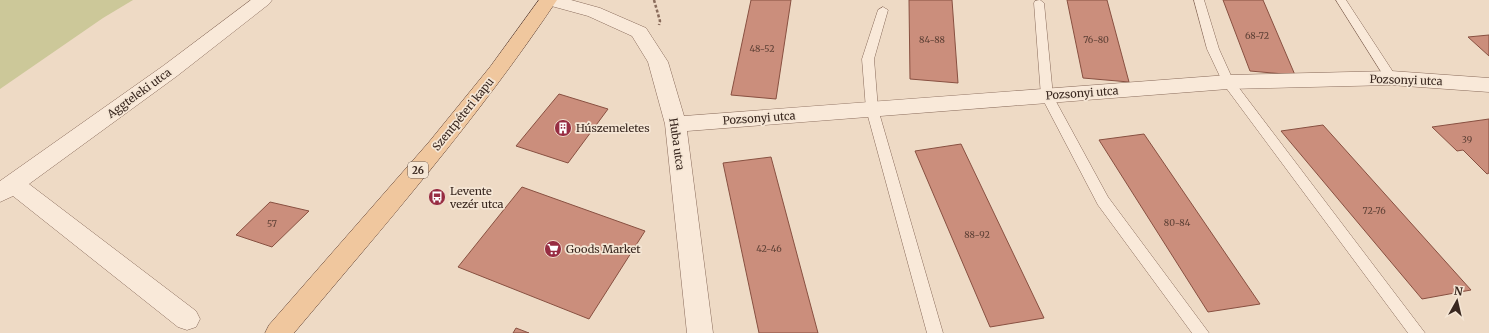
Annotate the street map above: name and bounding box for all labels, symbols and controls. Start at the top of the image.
house number: 68-72 [1245,30,1269,41]
house number: 84-88 [919,34,945,45]
house number: 76-80 [1083,34,1109,45]
house number: 48-52 [749,43,775,54]
street label: Aggteleki utca [104,65,174,121]
street label: Pozsonyi utca [1369,72,1443,88]
street label: Szentpéteri kapu [429,75,497,153]
street label: Pozsonyi utca [1045,83,1119,103]
street label: Pozsonyi utca [722,108,796,128]
street label: Huba utca [666,117,688,171]
building icon: Húszemeletes [553,118,573,138]
place label: Húszemeletes [576,121,650,135]
house number: 39 [1462,134,1472,145]
road number: 26 [408,162,428,178]
place label: Levente vezér utca [449,184,504,211]
bus stop icon: Levente vezér utca [427,187,447,207]
house number: 72-76 [1362,205,1386,216]
house number: 80-84 [1164,217,1191,228]
house number: 57 [267,218,277,229]
house number: 88-92 [964,229,990,240]
supermarket icon: Goods Market [543,239,563,259]
place label: Goods Market [566,242,641,256]
house number: 42-46 [756,243,782,254]
north arrow [1437,281,1477,321]
text: N [1453,284,1464,299]

